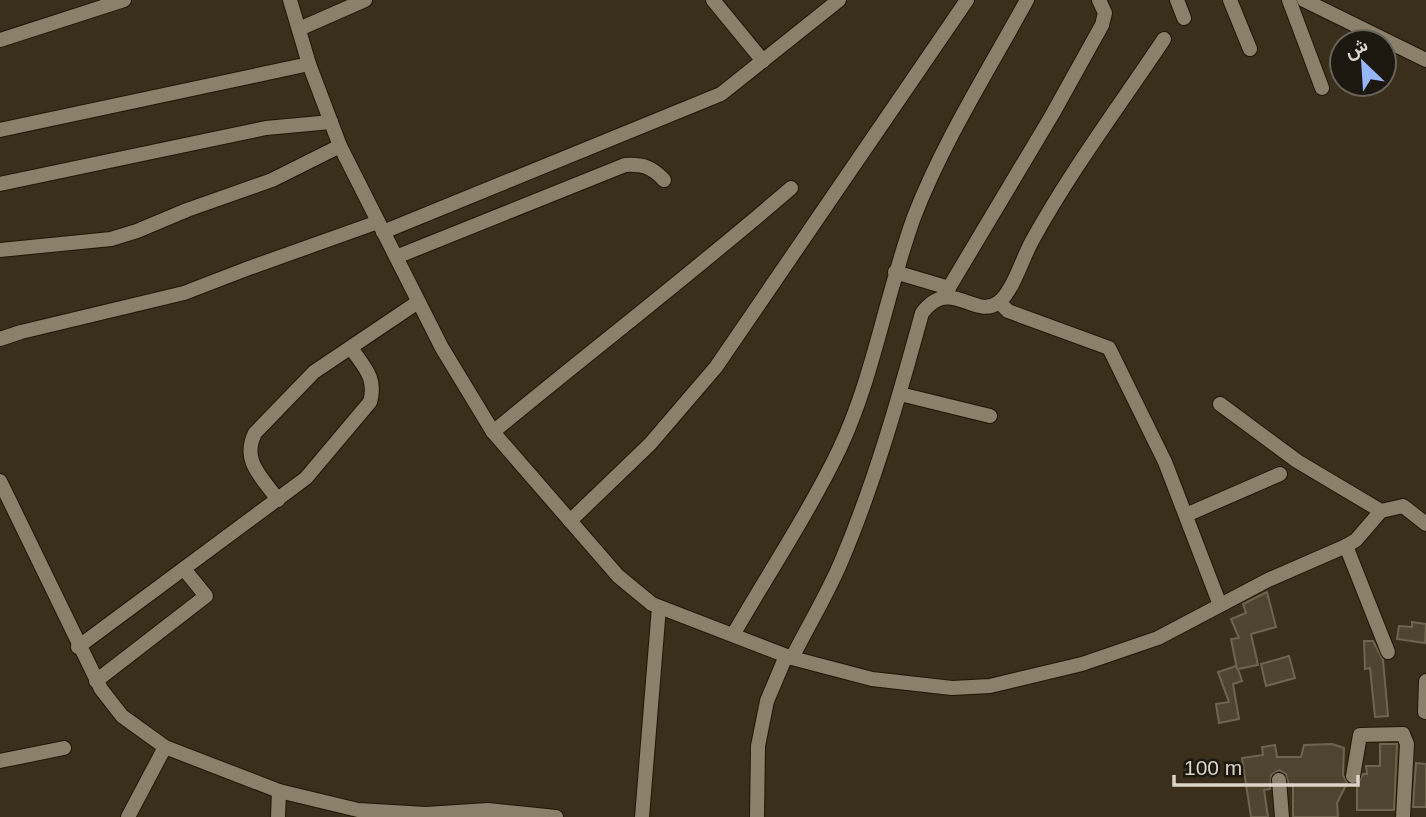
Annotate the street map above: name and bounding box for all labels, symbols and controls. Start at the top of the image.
north arrow [1328,28,1398,98]
text: ش [1341,34,1371,63]
scale bar [1174,744,1358,788]
text: 100 m [1184,756,1242,779]

